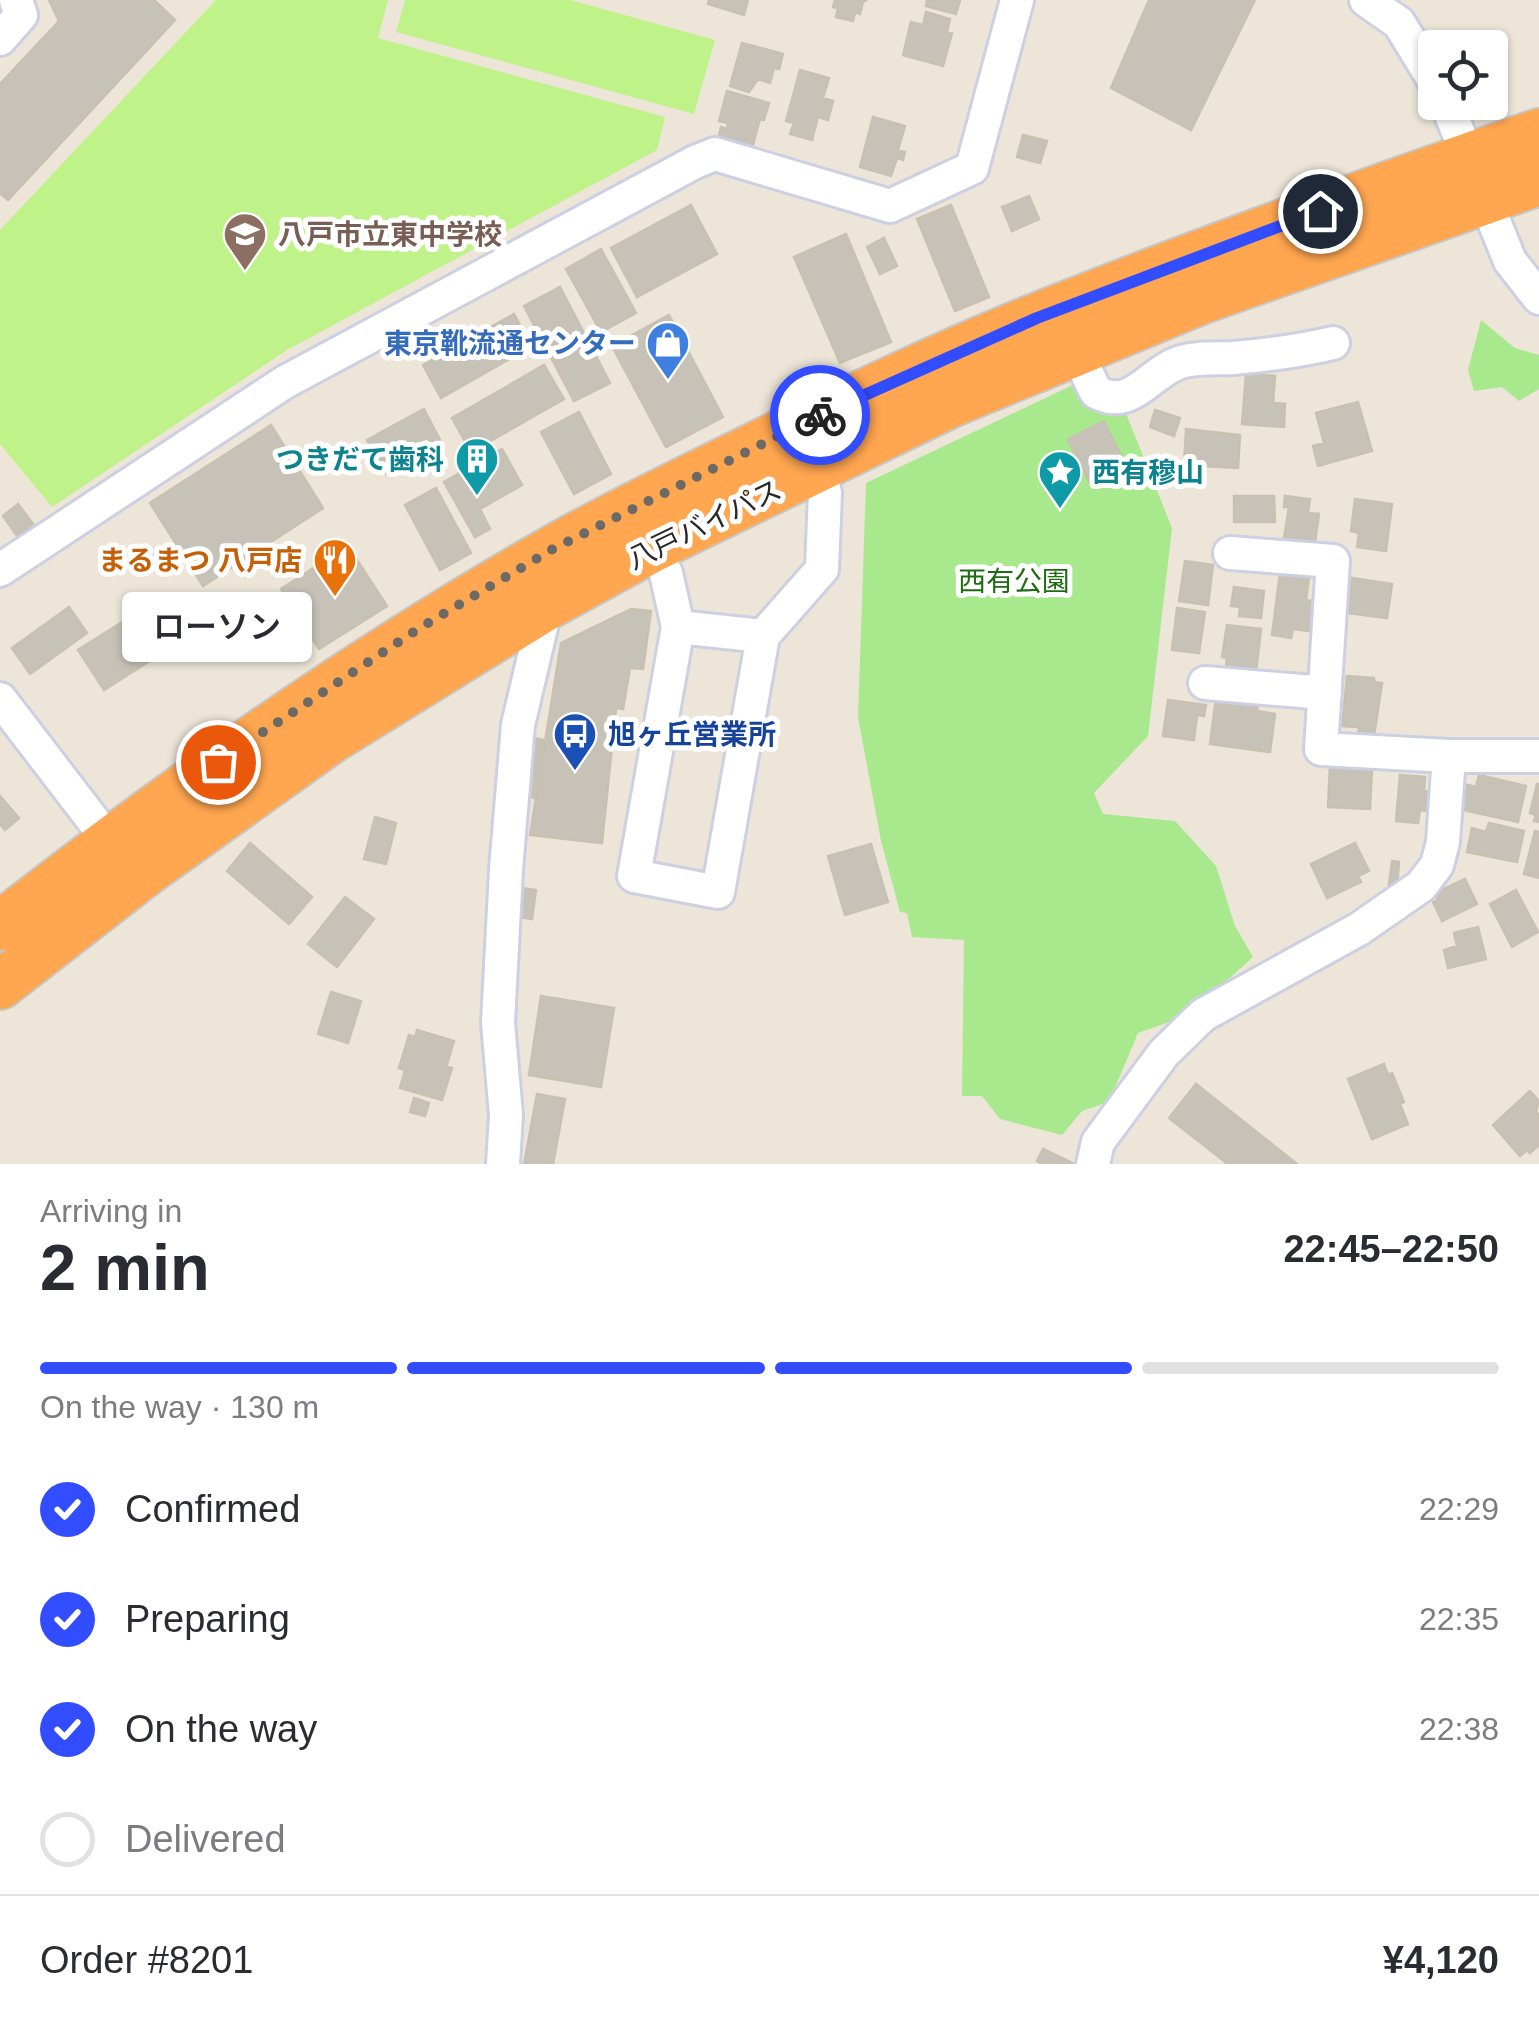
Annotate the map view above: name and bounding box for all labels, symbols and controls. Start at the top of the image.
map controls [1418,30,1508,120]
button: locate [1418,30,1508,120]
pin [1278,169,1363,254]
icon: home [1293,184,1348,239]
school or university icon: 八戸市立東中学校 [222,211,268,272]
place label: 八戸市立東中学校 [278,219,502,250]
shop icon: 東京靴流通センター [645,320,691,381]
place label: 東京靴流通センター [384,328,636,359]
courier [770,365,870,465]
icon: bike [793,388,848,443]
building icon: つきだて歯科 [454,436,500,497]
place label: つきだて歯科 [276,444,444,475]
place icon: 西有穆山 [1037,449,1083,510]
place label: 西有穆山 [1092,457,1204,488]
street label: 八戸バイパス [622,474,786,575]
restaurant icon: まるまつ 八戸店 [312,537,358,598]
place label: まるまつ 八戸店 [98,545,302,576]
park label: 西有公園 [958,566,1070,597]
callout: ローソン [123,592,313,662]
text: ローソン [153,609,281,645]
bus stop icon: 旭ヶ丘営業所 [552,711,598,772]
place label: 旭ヶ丘営業所 [608,719,776,750]
pin [176,720,261,805]
icon: bag [191,735,246,790]
text: Arriving in [40,1193,182,1229]
text: 22:45–22:50 [1283,1228,1499,1270]
text: 2 min [40,1231,210,1304]
text: On the way · 130 m [40,1389,319,1425]
icon: check [40,1482,95,1537]
text: Confirmed [125,1488,300,1530]
text: 22:29 [1419,1491,1499,1527]
icon: check [40,1592,95,1647]
text: Preparing [125,1598,290,1640]
text: 22:35 [1419,1601,1499,1637]
icon: check [40,1702,95,1757]
text: On the way [125,1708,317,1750]
text: 22:38 [1419,1711,1499,1747]
text: Delivered [125,1818,286,1860]
text: Order #8201 [40,1939,253,1981]
text: ¥4,120 [1383,1939,1499,1981]

